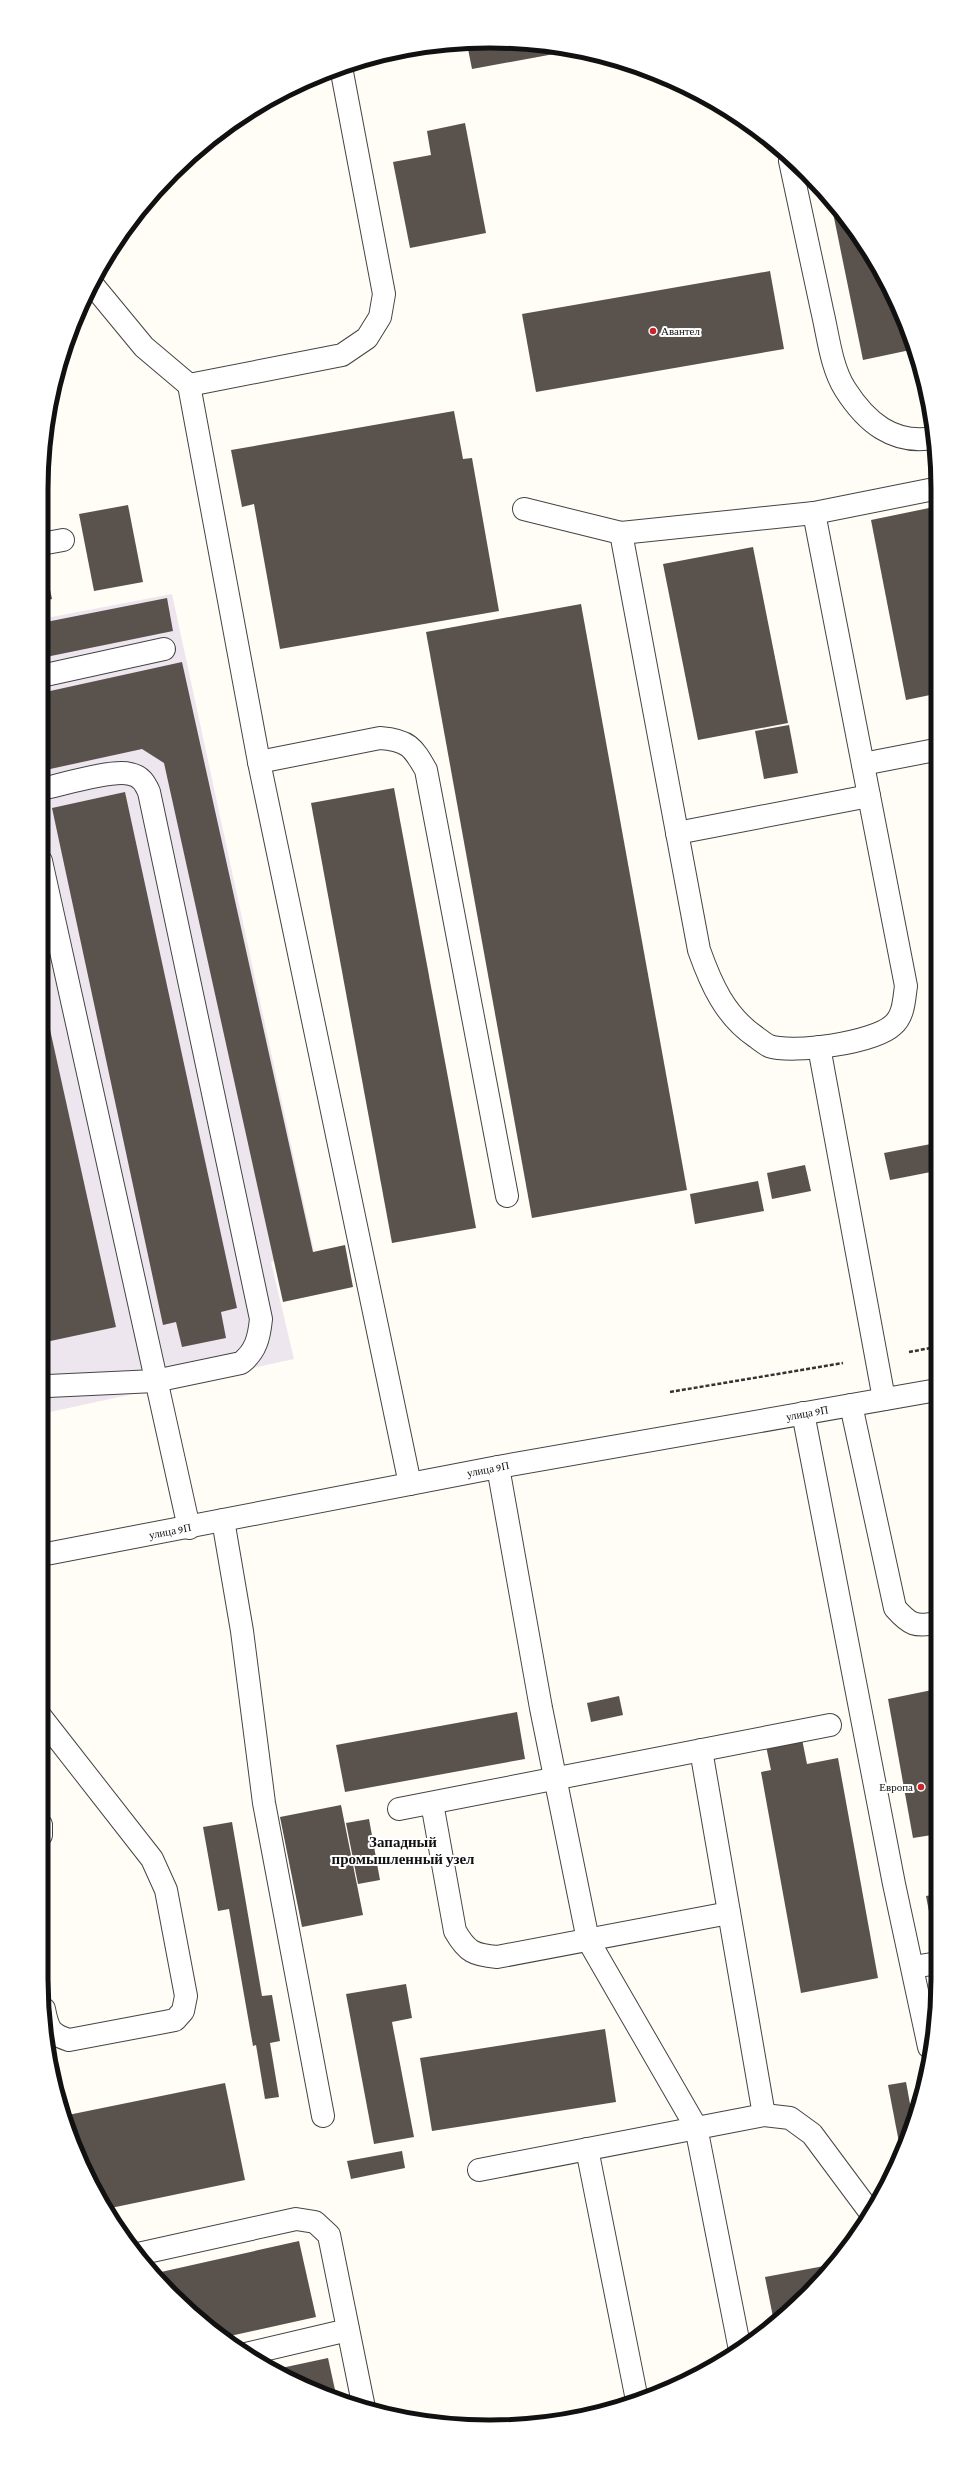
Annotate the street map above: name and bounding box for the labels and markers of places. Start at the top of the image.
place label: Авантел [661,325,700,337]
marker: Авантел [648,326,658,336]
place label: Европа [879,1781,913,1793]
marker: Европа [916,1782,926,1792]

